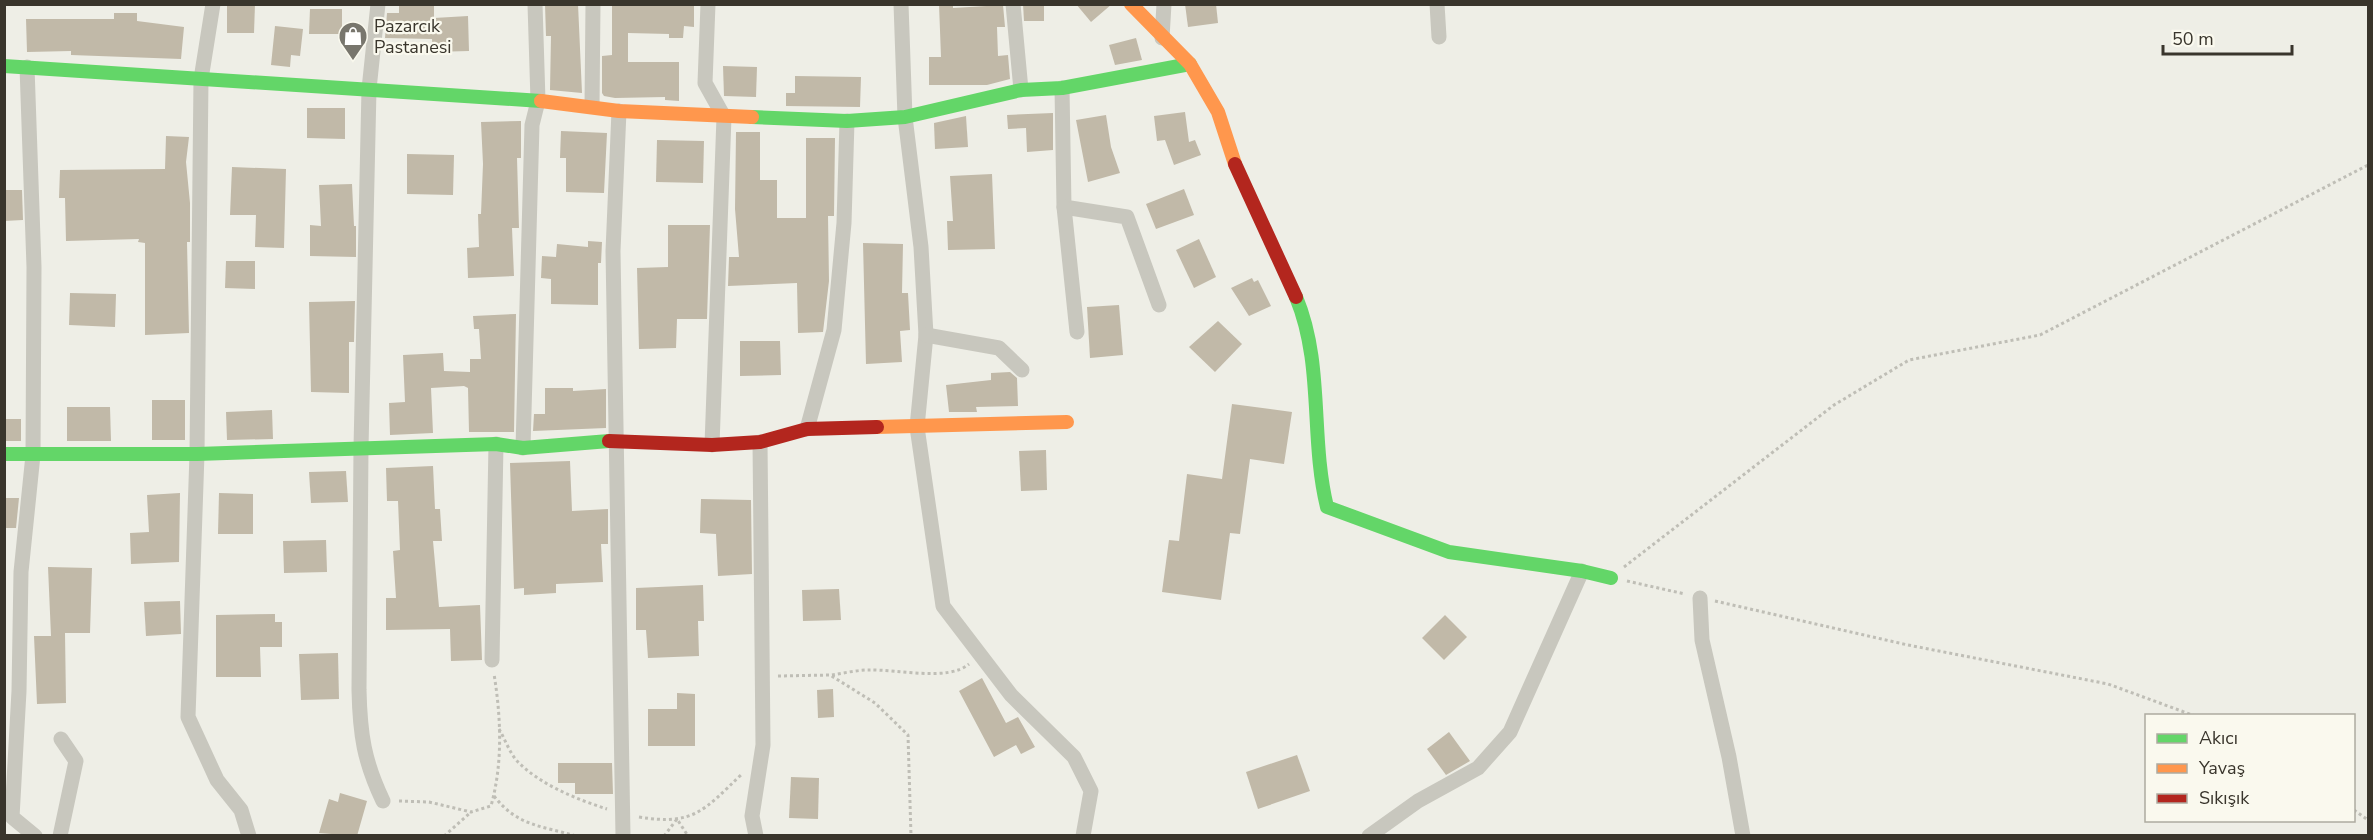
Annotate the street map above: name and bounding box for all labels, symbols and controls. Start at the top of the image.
place label: Pazarcık Pastanesi [374,14,452,59]
scale bar [2163,18,2292,56]
shop icon: Pazarcık Pastanesi [337,20,369,62]
text: 50 m [2172,27,2214,51]
legend [2145,714,2355,822]
text: Akıcı [2199,726,2238,750]
text: Yavaş [2198,756,2245,780]
text: Sıkışık [2199,786,2250,810]

